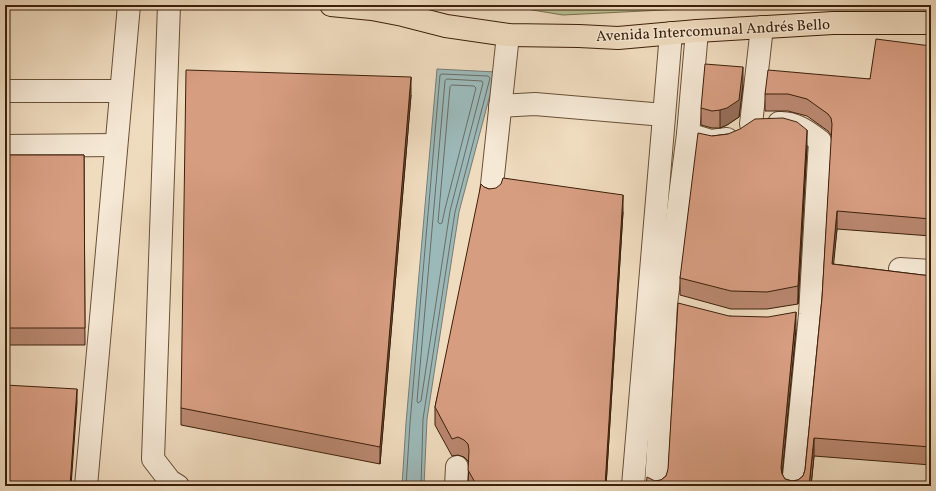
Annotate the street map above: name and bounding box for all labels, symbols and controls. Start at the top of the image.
street label: Avenida Intercomunal Andrés Bello [596,15,831,48]

